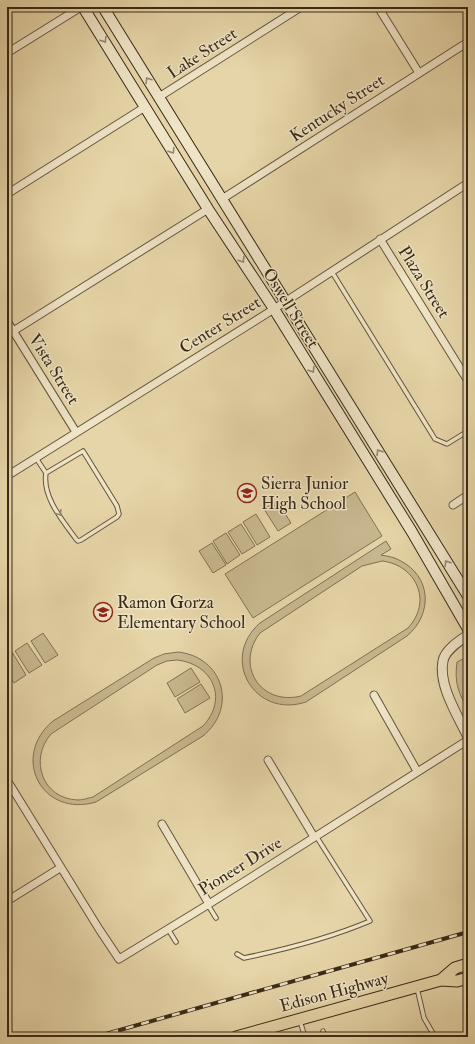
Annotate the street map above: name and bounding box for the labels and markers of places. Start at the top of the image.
place label: Sierra Junior High School [261,473,349,514]
school or university icon: Sierra Junior High School [236,482,258,504]
place label: Ramon Gorza Elementary School [117,592,246,634]
school or university icon: Ramon Gorza Elementary School [92,601,114,623]

